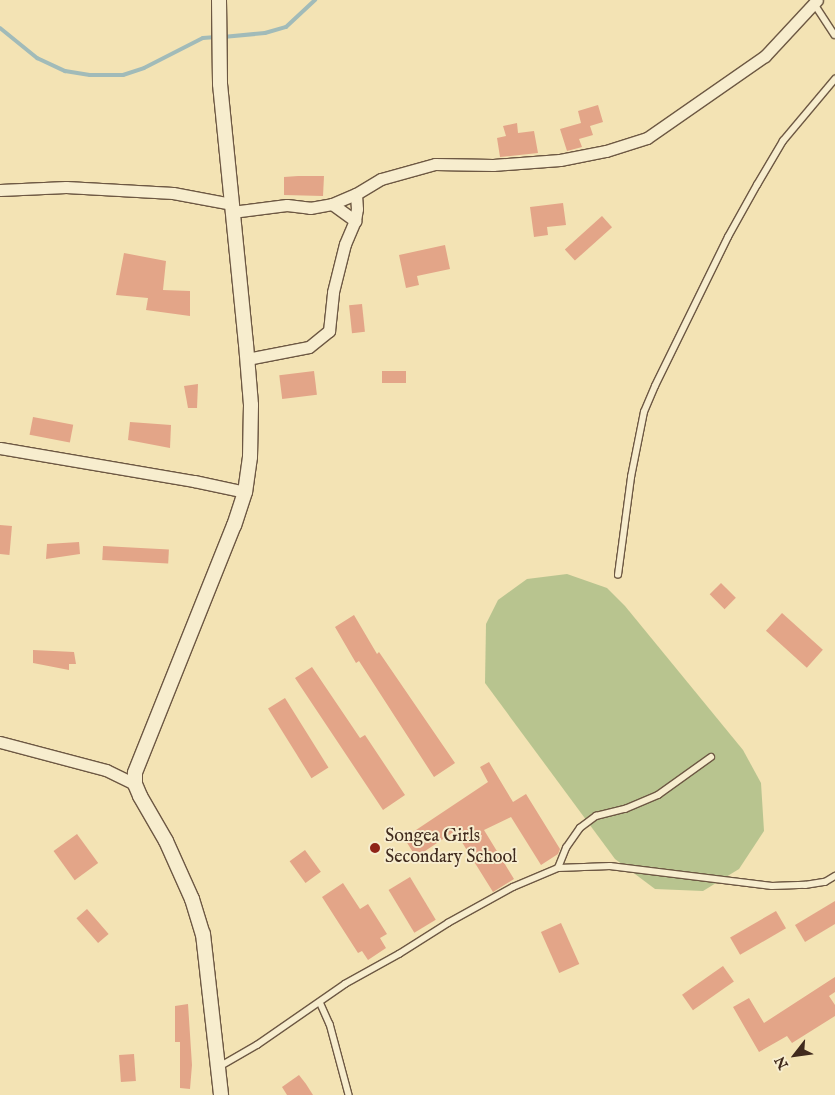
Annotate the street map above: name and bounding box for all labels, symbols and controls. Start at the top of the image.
place label: Songea Girls Secondary School [385,827,517,870]
marker: Songea Girls Secondary School [369,842,381,854]
north arrow [770,1030,820,1080]
text: N [771,1053,793,1072]

